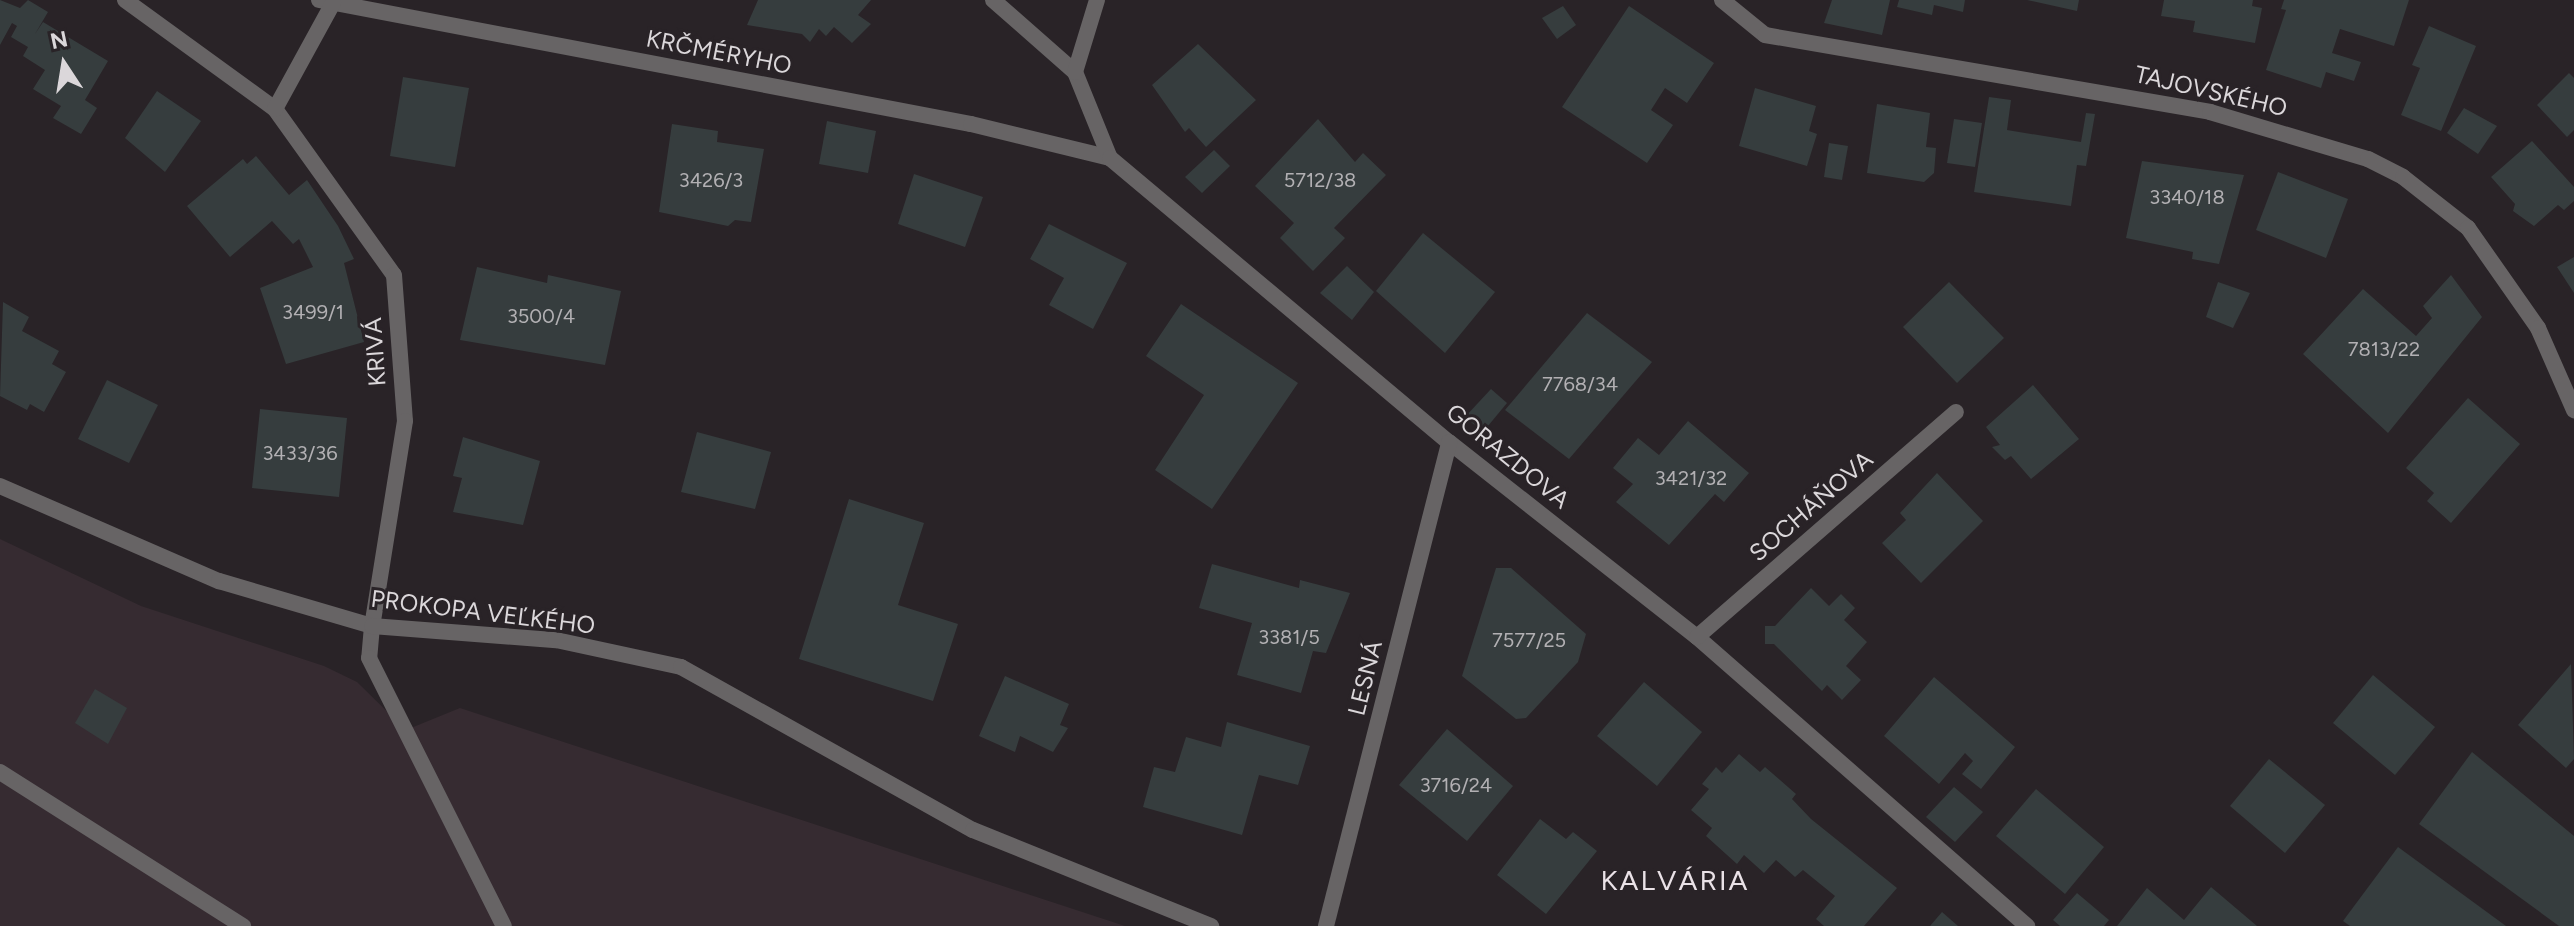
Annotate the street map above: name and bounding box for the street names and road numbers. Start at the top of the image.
street label: KRČMÉRYHO [644,24,794,80]
street label: TAJOVSKÉHO [2132,59,2290,123]
street label: KRIVÁ [358,317,392,387]
street label: GORAZDOVA [1441,398,1575,514]
street label: SOCHÁŇOVA [1744,445,1878,567]
street label: PROKOPA VEĽKÉHO [369,584,597,640]
street label: LESNÁ [1342,638,1388,718]

